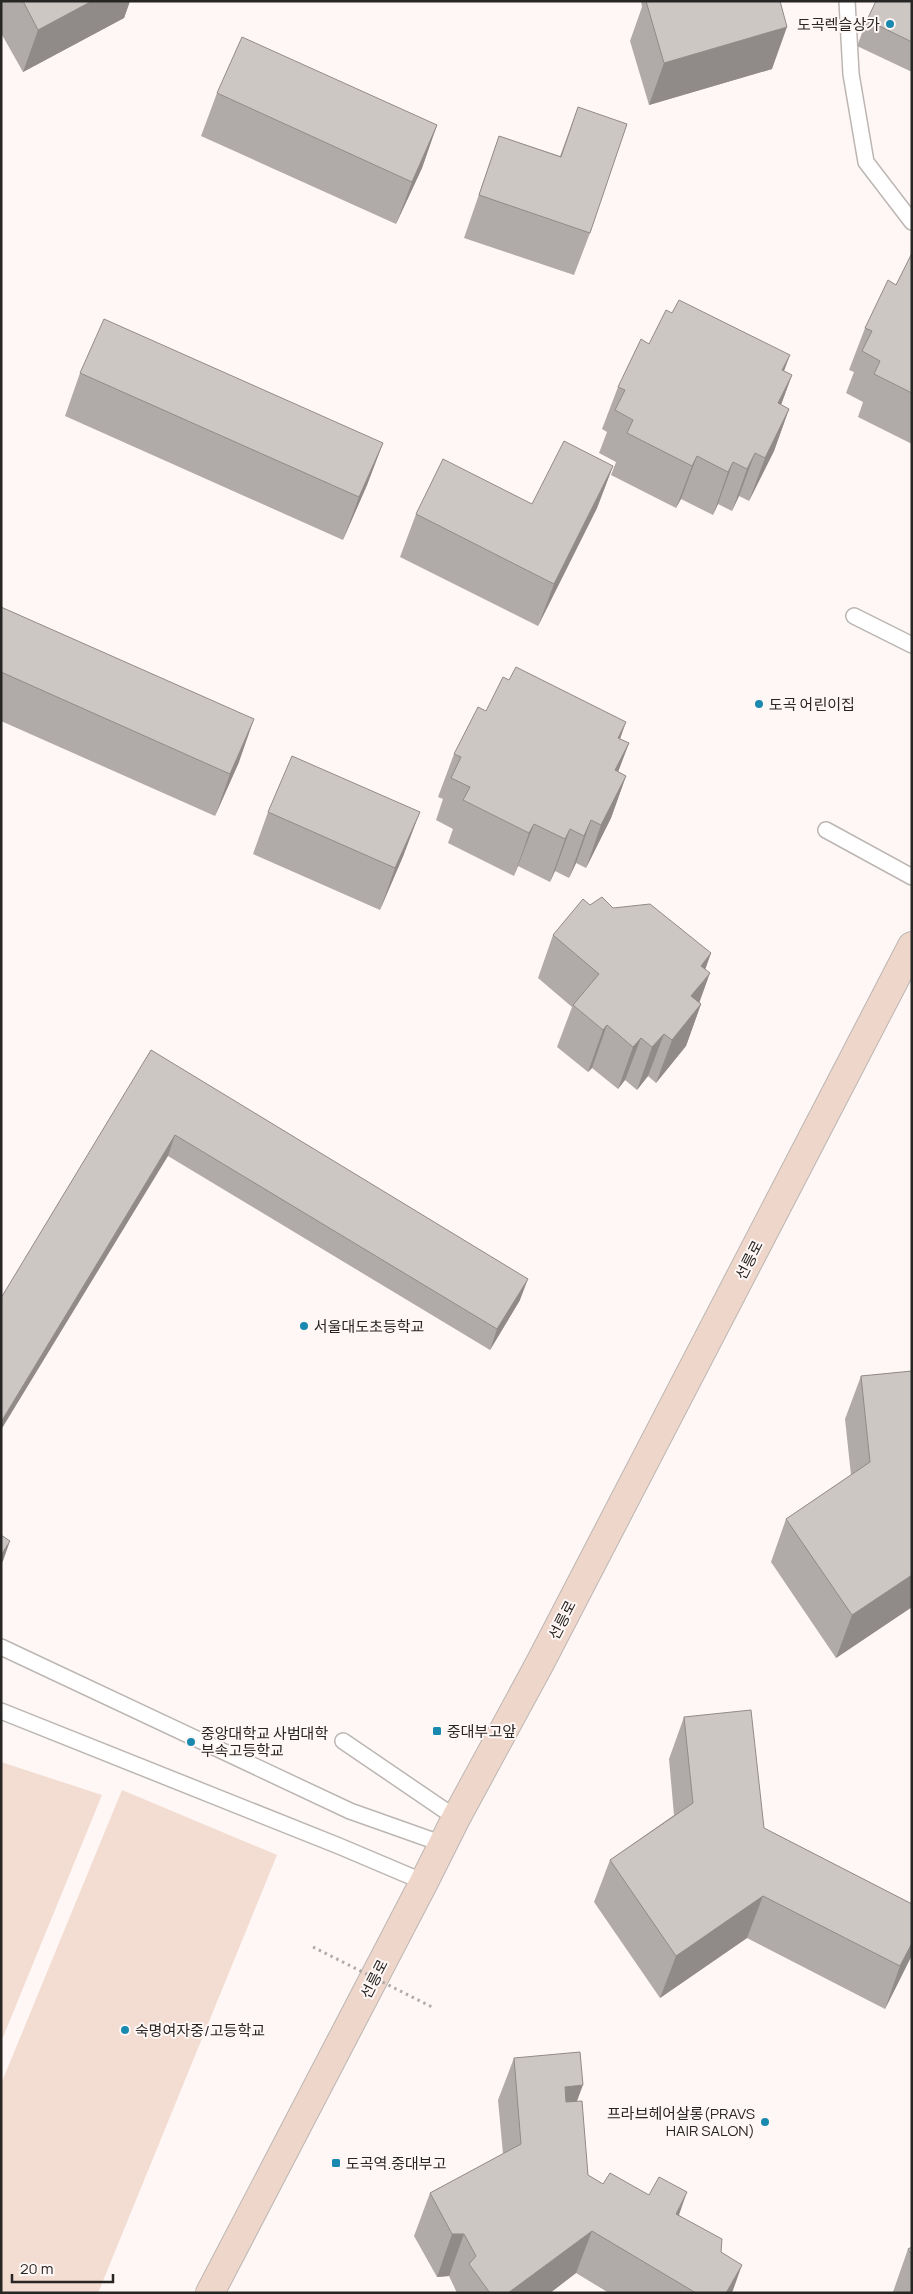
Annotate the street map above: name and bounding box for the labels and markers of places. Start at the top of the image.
place label: 도곡렉슬상가 [797,14,880,35]
marker: 도곡렉슬상가 [884,18,896,30]
place label: 도곡 어린이집 [769,694,855,715]
marker: 도곡 어린이집 [753,698,765,710]
place label: 서울대도초등학교 [314,1316,424,1337]
marker: 서울대도초등학교 [298,1320,310,1332]
place label: 중대부고앞 [447,1721,516,1742]
place label: 중앙대학교 사범대학 부속고등학교 [201,1723,328,1761]
marker: 중대부고앞 [431,1725,443,1737]
marker: 중앙대학교 사범대학 부속고등학교 [185,1736,197,1748]
place label: 숙명여자중/고등학교 [135,2020,265,2041]
marker: 숙명여자중/고등학교 [119,2024,131,2036]
place label: 프라브헤어살롱(PRAVS HAIR SALON) [607,2103,755,2141]
marker: 프라브헤어살롱(PRAVS HAIR SALON) [759,2116,771,2128]
place label: 도곡역.중대부고 [346,2153,447,2174]
marker: 도곡역.중대부고 [330,2157,342,2169]

